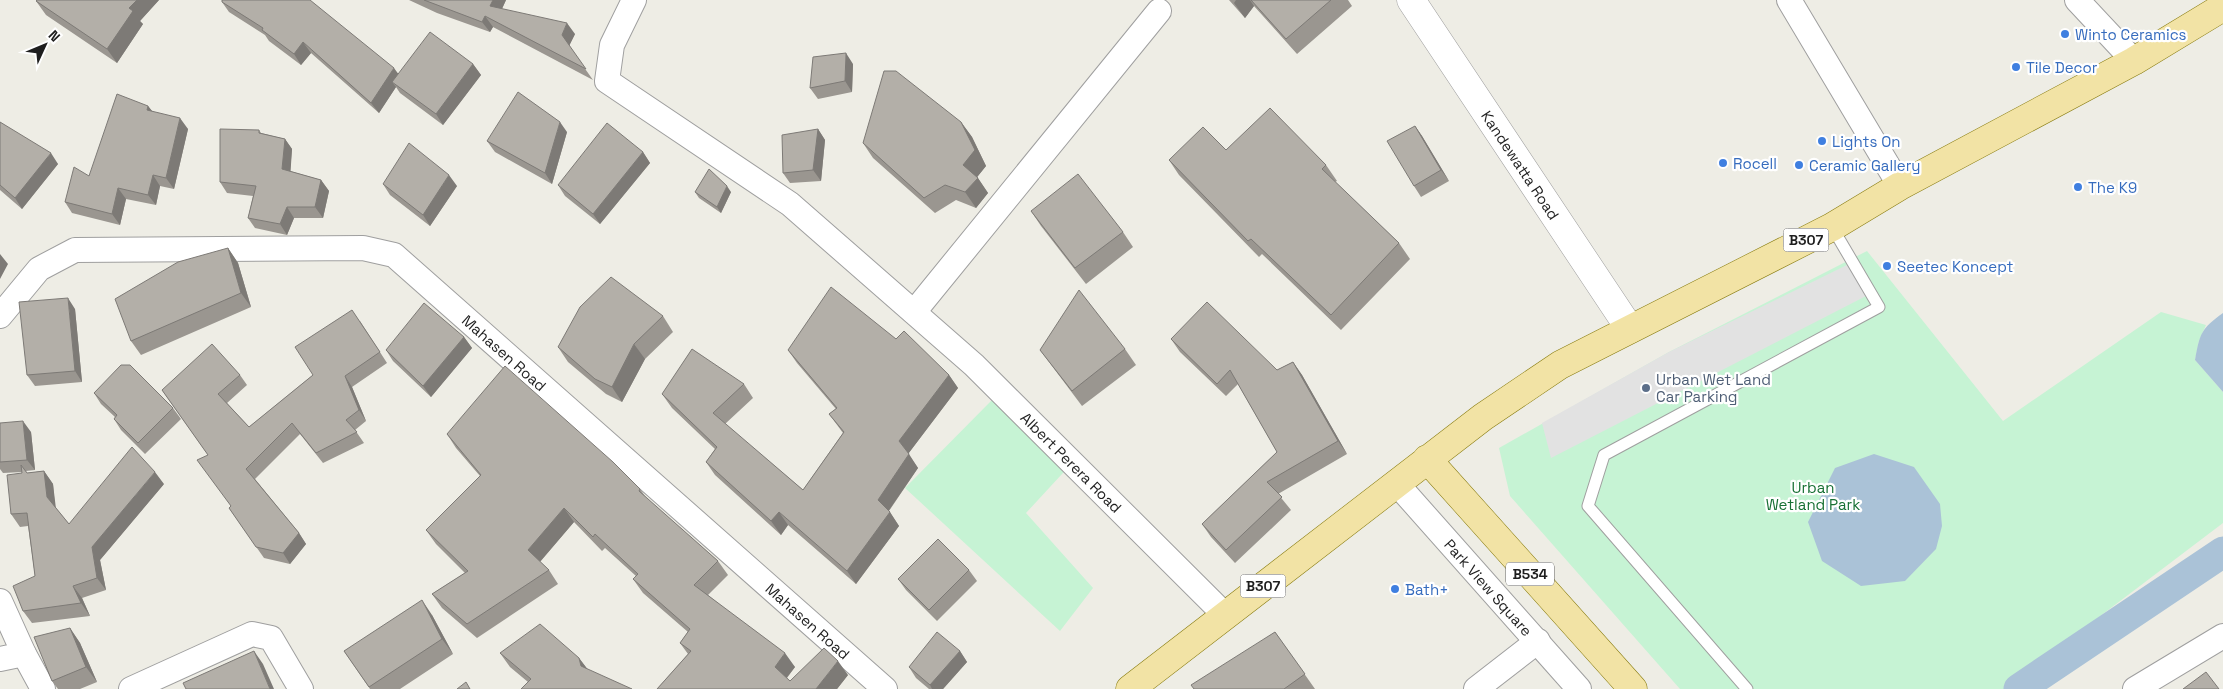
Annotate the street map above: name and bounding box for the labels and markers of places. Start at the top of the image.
place label: Winto Ceramics [2075,25,2187,44]
marker: Winto Ceramics [2059,28,2071,40]
place label: Tile Decor [2026,58,2098,77]
marker: Tile Decor [2010,61,2022,73]
place label: Lights On [1832,132,1900,151]
marker: Lights On [1816,135,1828,147]
place label: Rocell [1733,154,1777,173]
place label: Ceramic Gallery [1809,156,1921,175]
marker: Rocell [1717,157,1729,169]
marker: Ceramic Gallery [1793,159,1805,171]
place label: The K9 [2088,178,2137,197]
marker: The K9 [2072,181,2084,193]
place label: Seetec Koncept [1897,257,2014,276]
marker: Seetec Koncept [1881,260,1893,272]
place label: Urban Wet Land Car Parking [1656,370,1771,406]
marker: Urban Wet Land Car Parking [1640,382,1652,394]
place label: Bath+ [1405,580,1448,599]
marker: Bath+ [1389,583,1401,595]

